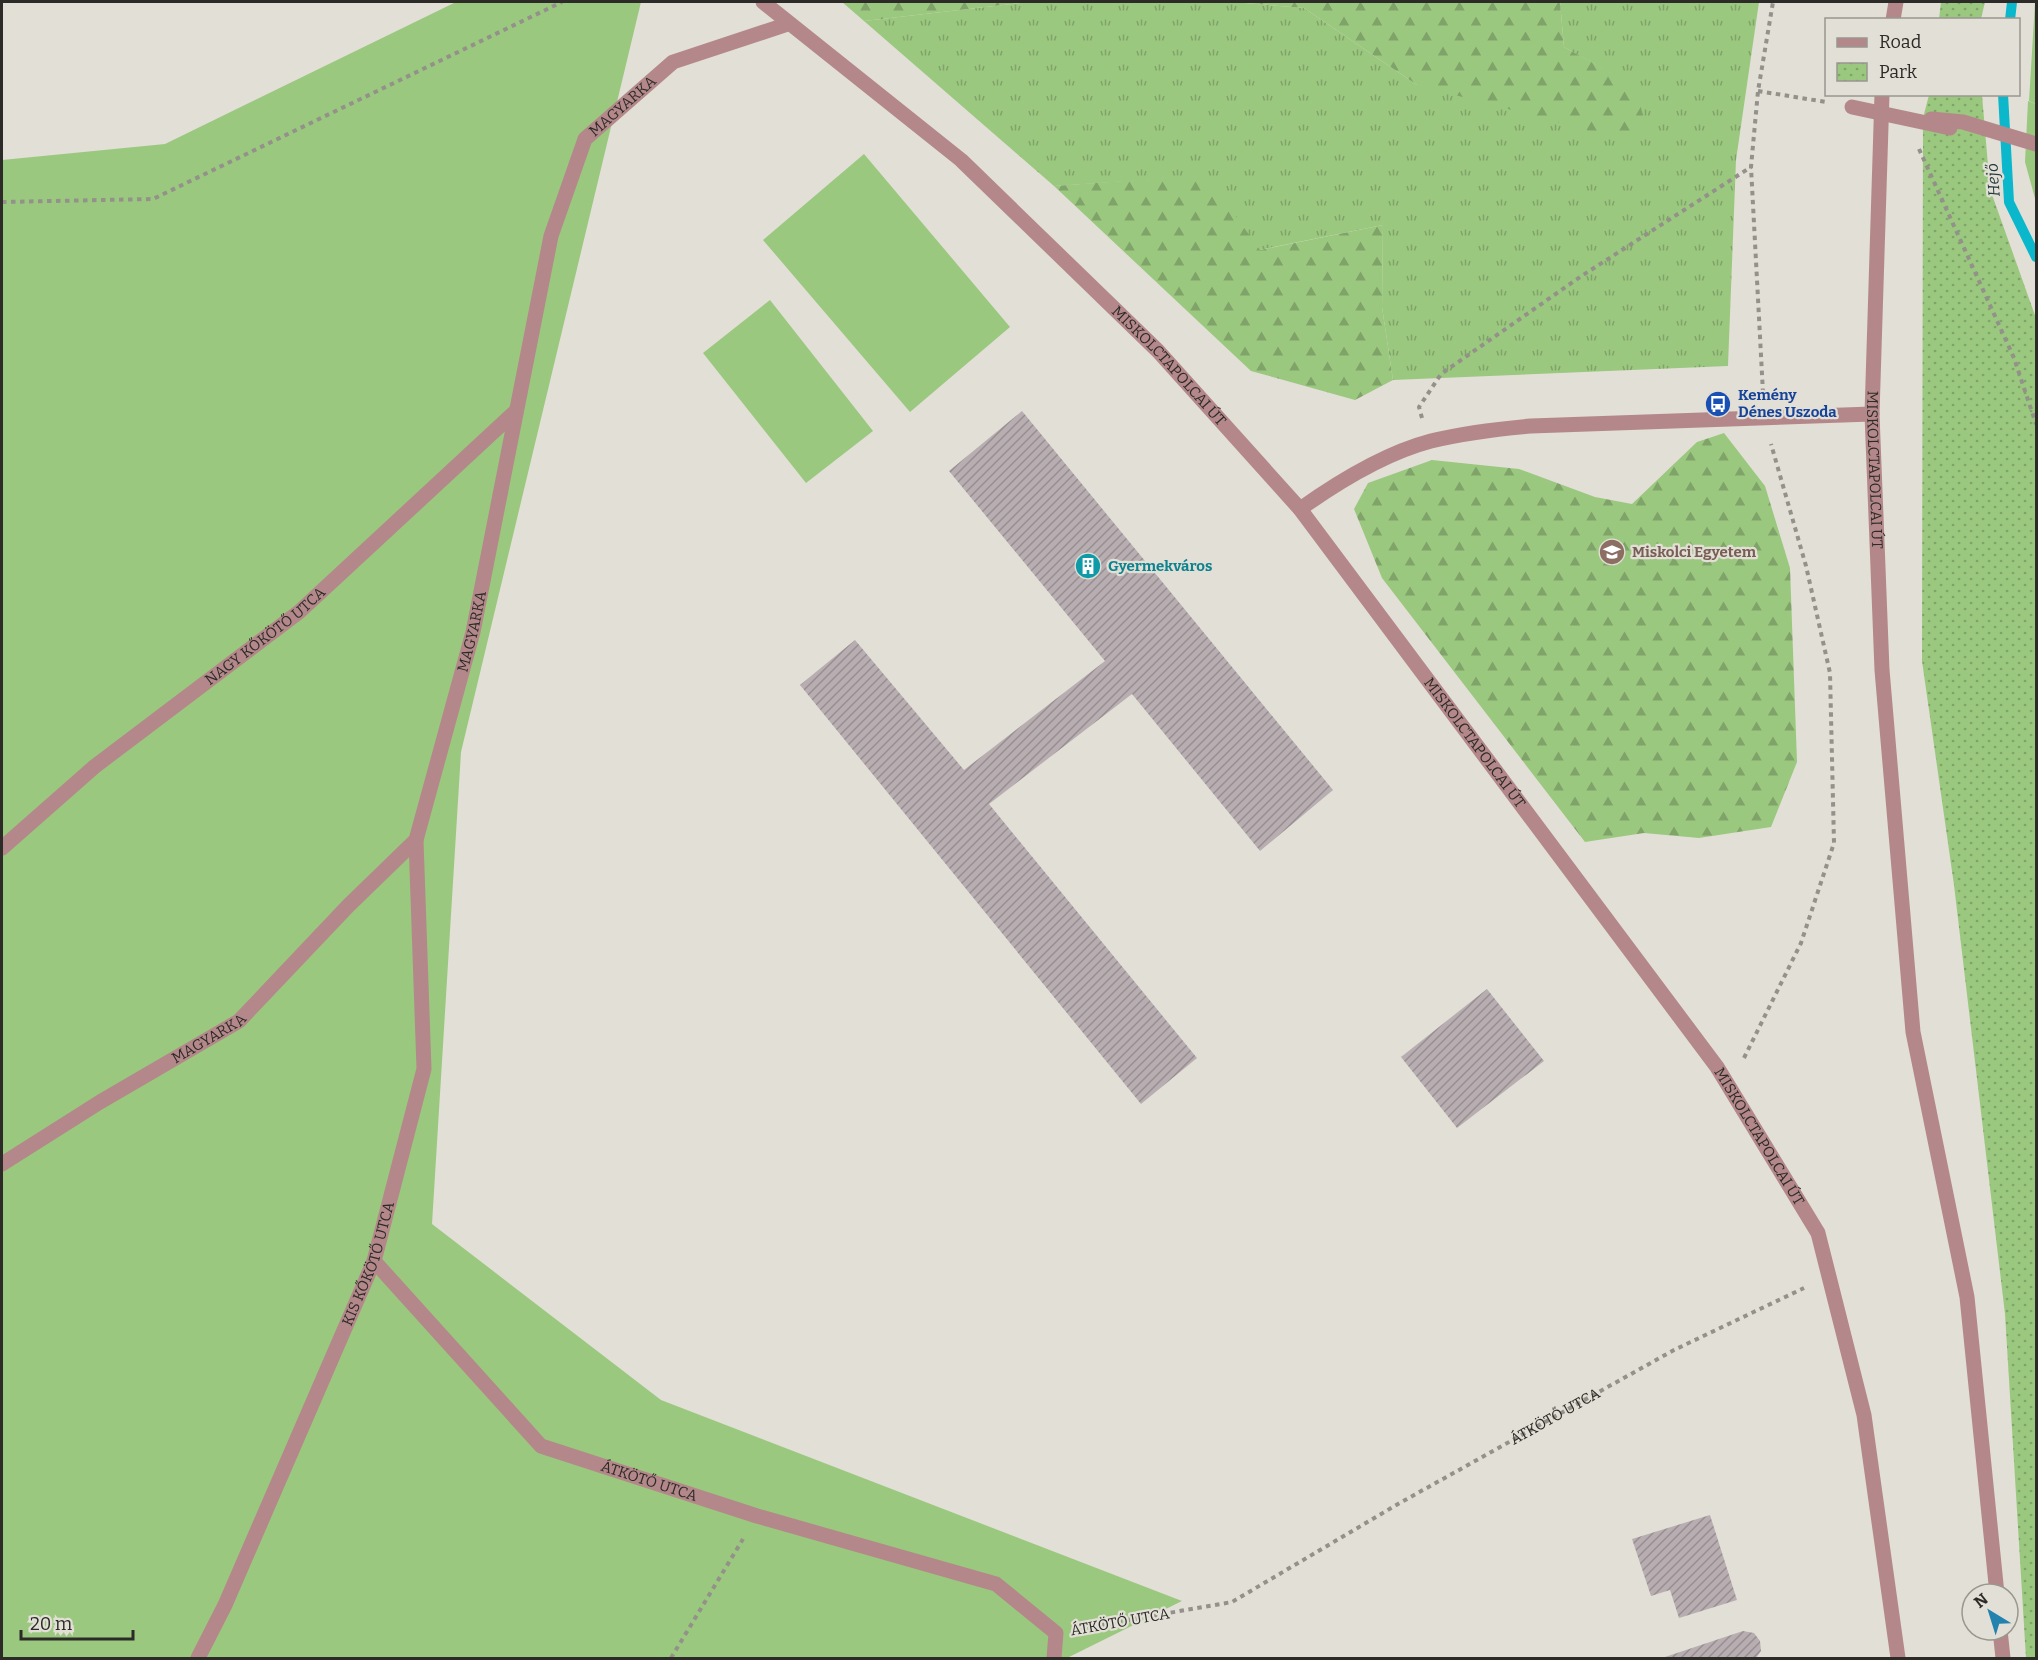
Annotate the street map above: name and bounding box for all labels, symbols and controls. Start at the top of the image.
legend [1825,18,2020,96]
text: Road [1879,31,1922,53]
text: Park [1879,61,1918,83]
street label: MAGYARKA [585,72,660,140]
water label: Hejő [1982,163,2004,197]
street label: MISKOLCTAPOLCAI ÚT [1108,302,1230,430]
place label: Kemény Dénes Uszoda [1738,386,1837,421]
bus stop icon: Kemény Dénes Uszoda [1703,389,1733,419]
street label: MISKOLCTAPOLCAI ÚT [1863,390,1886,549]
school or university icon: Miskolci Egyetem [1597,537,1627,567]
place label: Miskolci Egyetem [1632,543,1757,561]
building icon: Gyermekváros [1073,551,1103,581]
place label: Gyermekváros [1108,557,1212,575]
street label: NAGY KŐKÖTŐ UTCA [201,583,329,689]
street label: MAGYARKA [453,589,490,674]
street label: MISKOLCTAPOLCAI ÚT [1420,674,1529,812]
street label: MAGYARKA [169,1010,250,1067]
street label: MISKOLCTAPOLCAI ÚT [1710,1064,1808,1209]
street label: KIS KŐKÖTŐ UTCA [338,1199,398,1328]
street label: ÁTKÖTŐ UTCA [1507,1384,1604,1449]
street label: ÁTKÖTŐ UTCA [599,1457,700,1505]
north arrow [1960,1582,2020,1642]
text: N [1970,1589,1992,1612]
scale bar [21,1603,134,1641]
street label: ÁTKÖTŐ UTCA [1069,1604,1171,1640]
text: 20 m [30,1613,72,1635]

